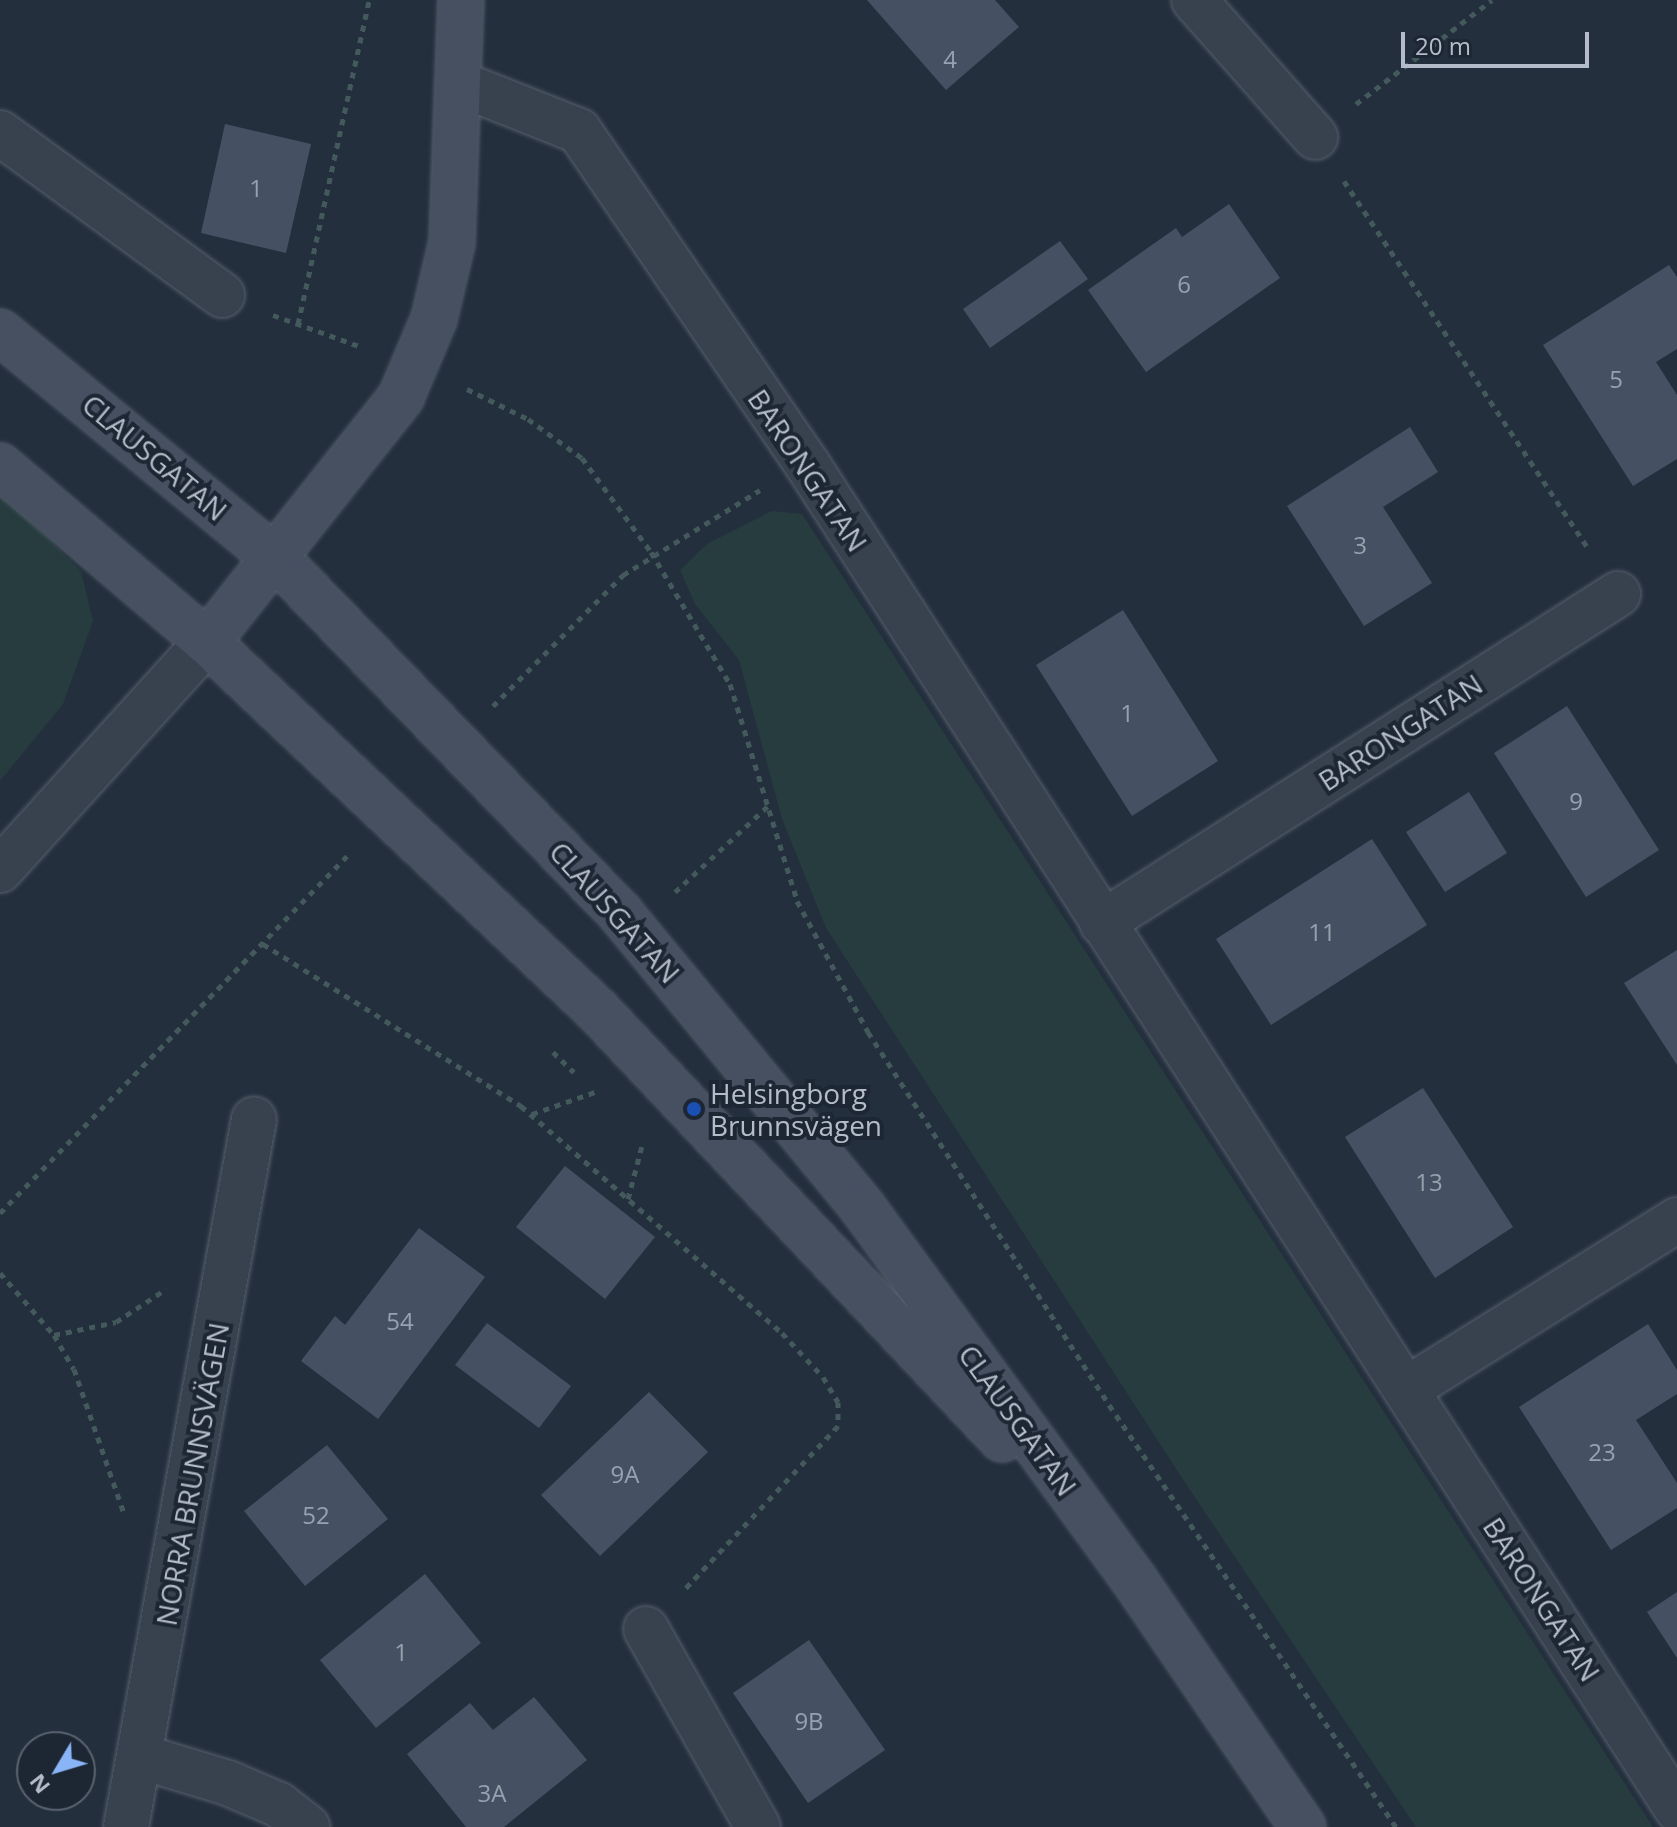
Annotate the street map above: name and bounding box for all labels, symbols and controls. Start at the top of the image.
scale bar [1405,16,1593,66]
text: 20 m [1415,29,1471,62]
house number: 4 [943,45,957,73]
house number: 1 [249,174,263,202]
house number: 6 [1177,270,1191,298]
house number: 5 [1609,365,1623,393]
street label: BARONGATAN [741,383,875,557]
street label: CLAUSGATAN [76,387,234,527]
house number: 3 [1353,531,1367,559]
street label: BARONGATAN [1312,667,1488,797]
house number: 1 [1120,699,1134,727]
house number: 9 [1569,787,1583,815]
street label: CLAUSGATAN [543,835,687,989]
house number: 11 [1308,918,1336,946]
place label: Helsingborg Brunnsvägen [710,1076,882,1142]
marker: Helsingborg Brunnsvägen [685,1100,703,1118]
house number: 13 [1415,1168,1443,1196]
house number: 54 [386,1307,414,1335]
street label: NORRA BRUNNSVÄGEN [149,1320,235,1628]
street label: CLAUSGATAN [952,1338,1084,1502]
house number: 23 [1588,1438,1616,1466]
house number: 9A [611,1460,639,1488]
house number: 52 [302,1501,330,1529]
street label: BARONGATAN [1477,1511,1607,1687]
house number: 1 [394,1638,408,1666]
house number: 9B [794,1707,824,1735]
north arrow [16,1731,96,1811]
text: N [21,1768,56,1801]
house number: 3A [478,1779,506,1807]

